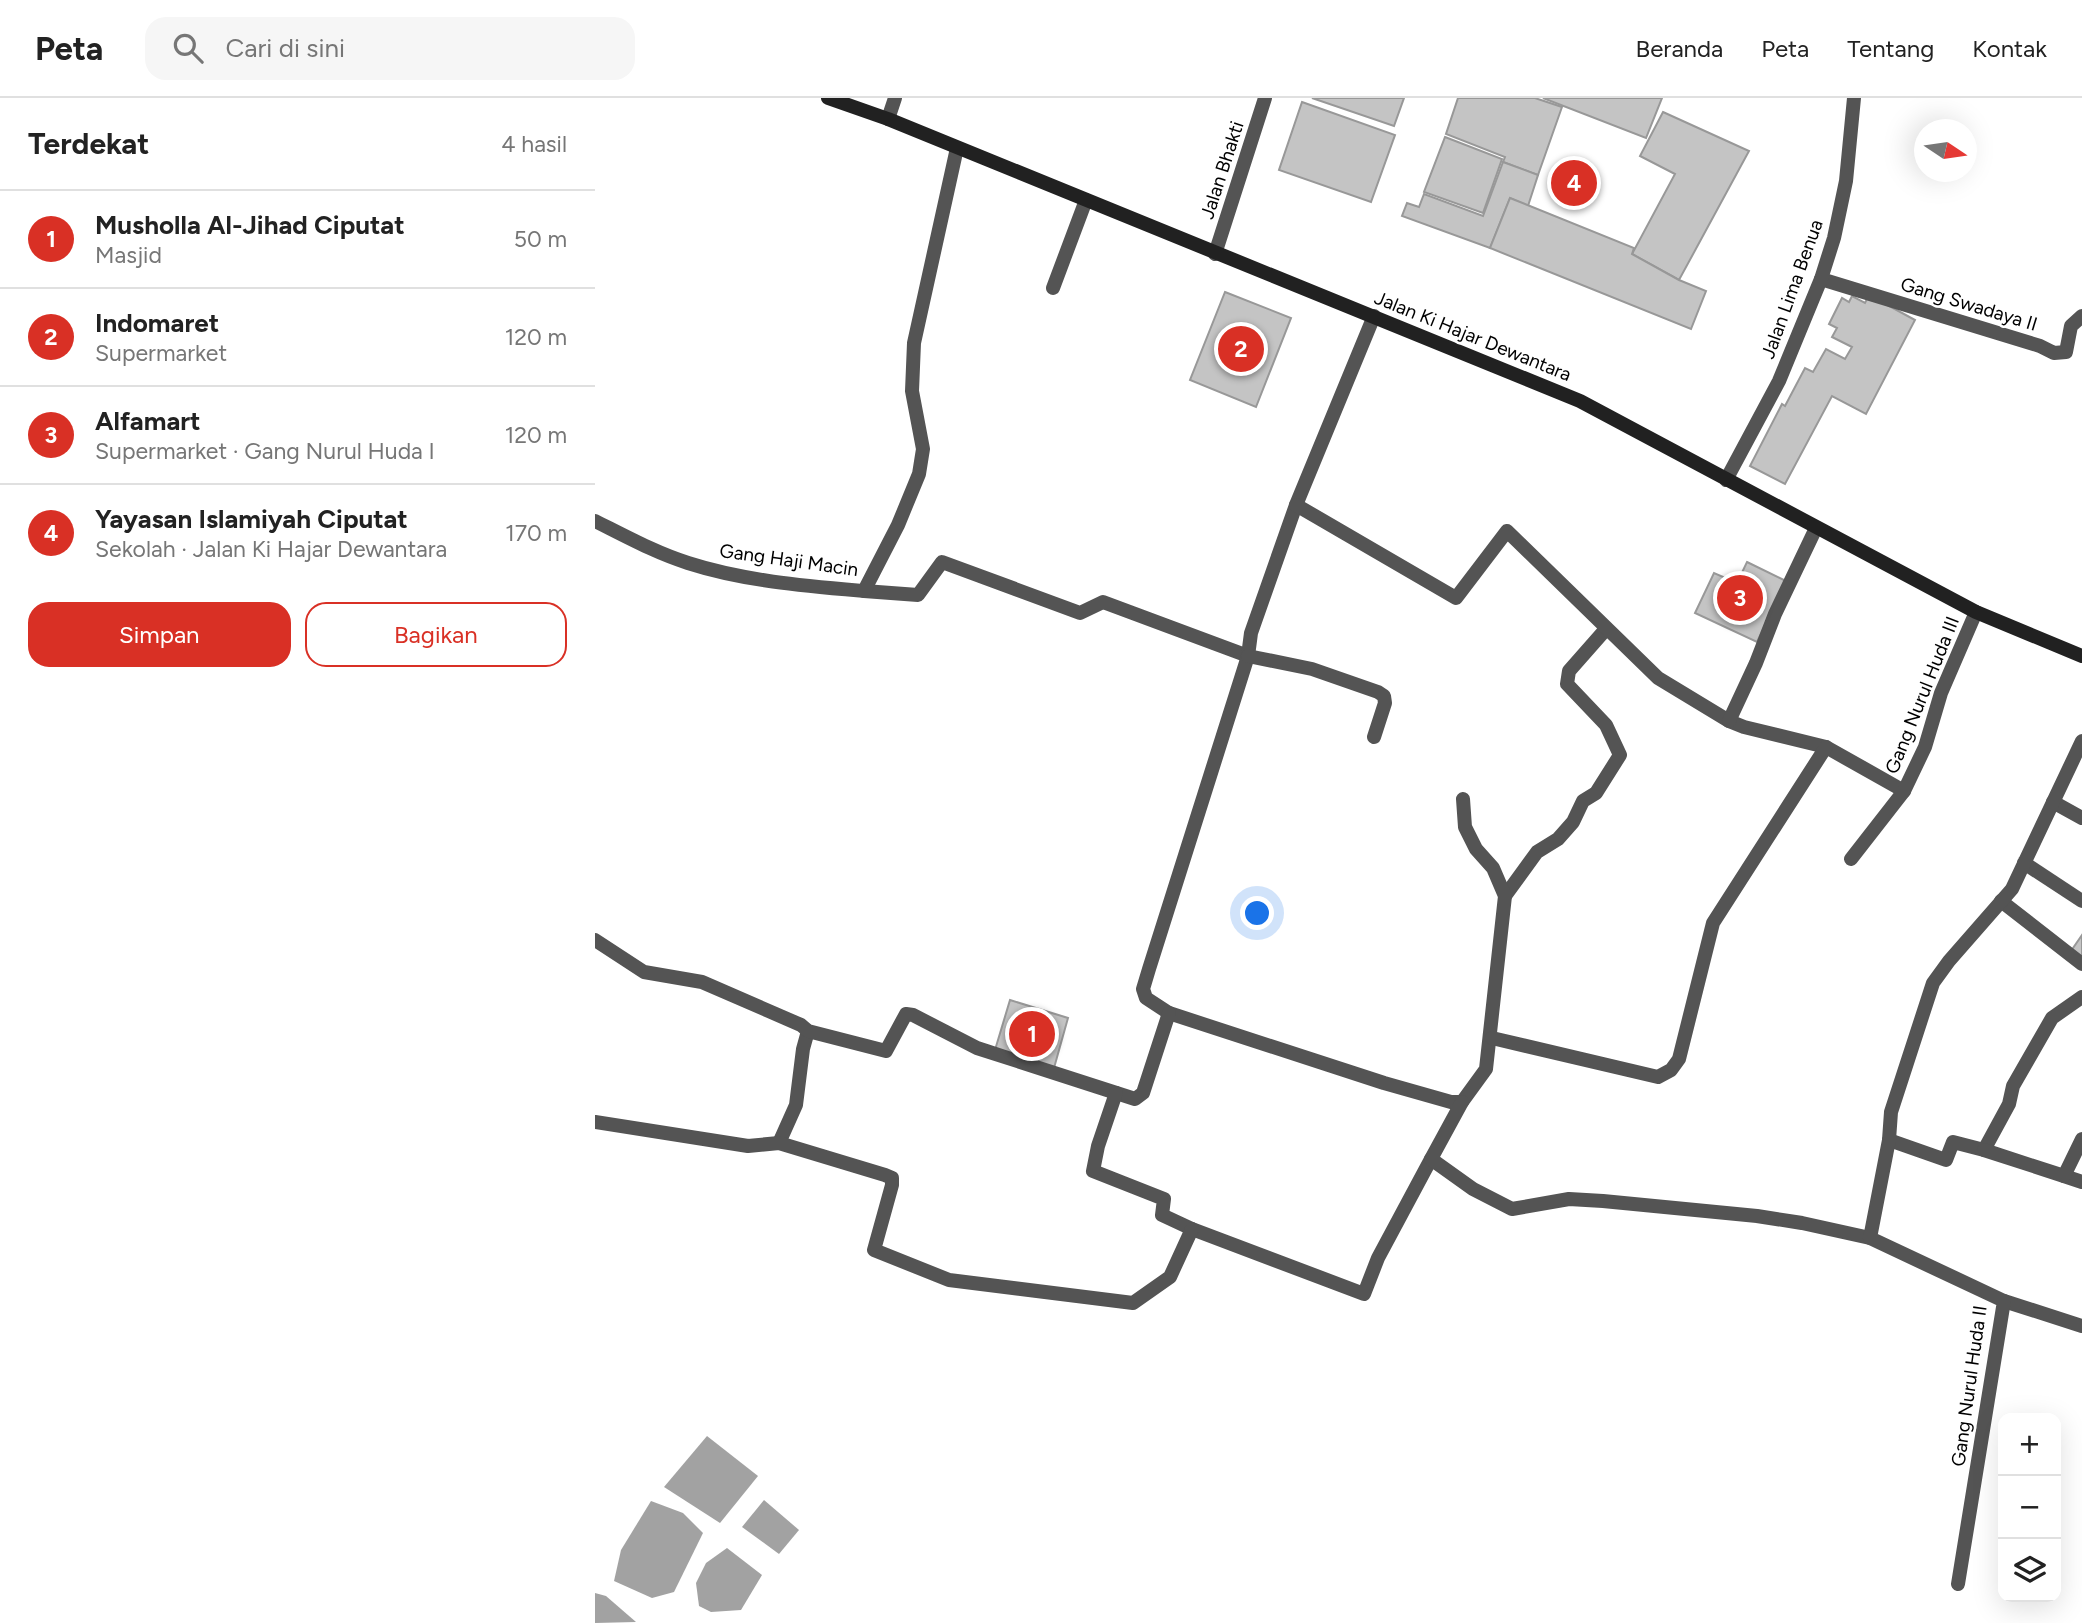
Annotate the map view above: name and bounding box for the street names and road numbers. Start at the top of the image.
street label: Jalan Bhakti [1195,118,1249,222]
street label: Jalan Lima Benua [1756,216,1828,362]
street label: Gang Swadaya II [1898,272,2040,336]
street label: Jalan Ki Hajar Dewantara [1371,286,1575,386]
street label: Gang Haji Macin [718,539,860,581]
street label: Gang Nurul Huda III [1880,613,1964,777]
street label: Gang Nurul Huda II [1946,1304,1992,1468]

